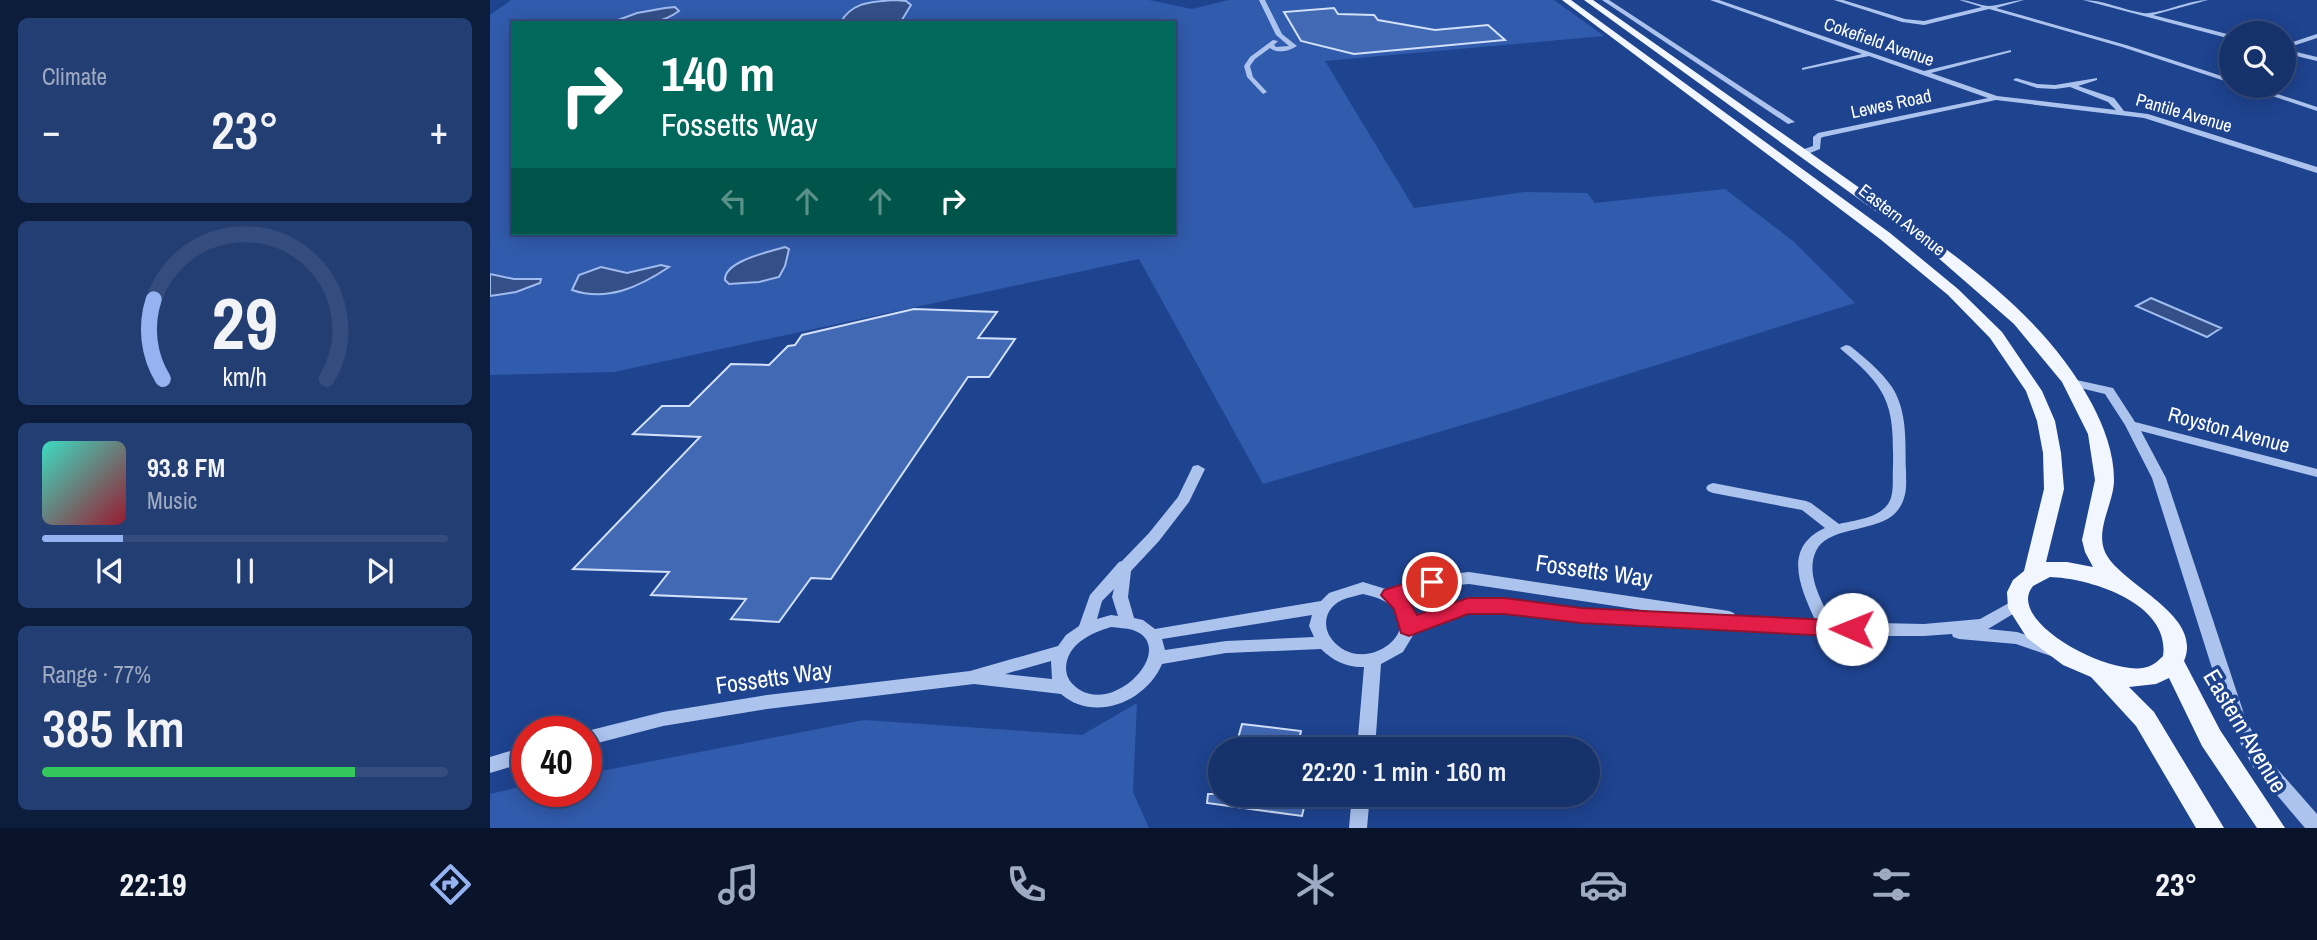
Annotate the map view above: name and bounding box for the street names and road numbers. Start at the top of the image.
street label: Cokefield Avenue [1821,11,1938,72]
street label: Lewes Road [1848,83,1934,124]
street label: Pantile Avenue [2133,87,2235,138]
street label: Eastern Avenue [1854,178,1951,261]
street label: Royston Avenue [2165,399,2293,460]
street label: Fossetts Way [1534,546,1655,594]
street label: Fossetts Way [713,653,834,701]
street label: Eastern Avenue [2196,663,2295,798]

